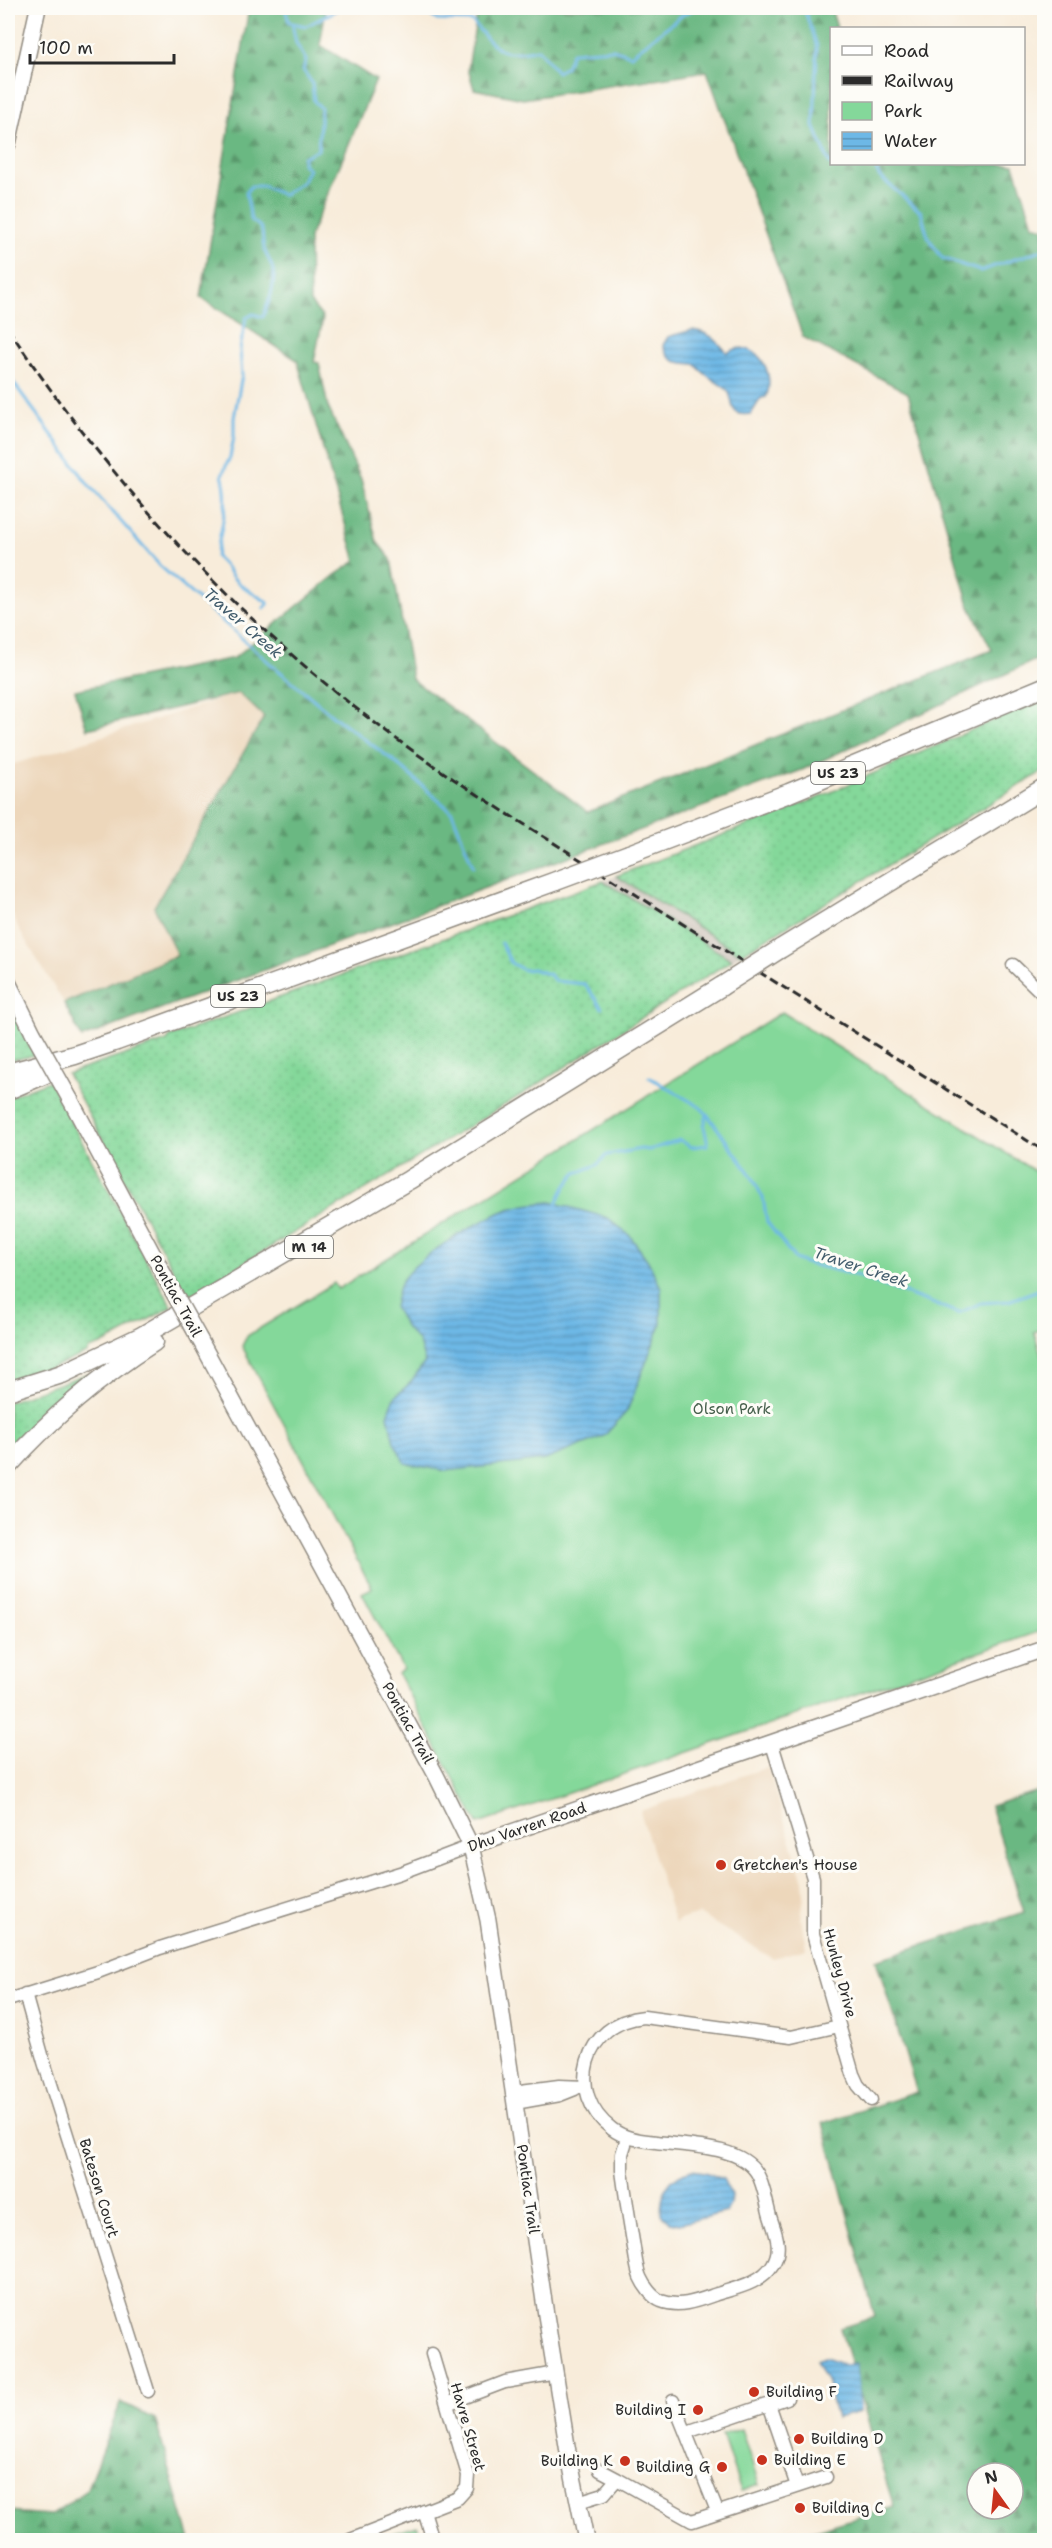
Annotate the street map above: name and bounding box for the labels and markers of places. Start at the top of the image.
place label: Gretchen's House [733,1855,858,1875]
marker: Gretchen's House [714,1858,728,1872]
place label: Building F [766,2382,837,2402]
marker: Building F [747,2385,761,2399]
place label: Building I [615,2400,686,2420]
marker: Building I [691,2403,705,2417]
place label: Building D [811,2429,884,2449]
marker: Building D [792,2432,806,2446]
place label: Building E [774,2450,846,2470]
place label: Building K [541,2451,613,2471]
marker: Building E [755,2453,769,2467]
marker: Building K [618,2454,632,2468]
place label: Building G [636,2457,710,2477]
marker: Building G [715,2460,729,2474]
place label: Building C [812,2498,884,2518]
marker: Building C [793,2501,807,2515]

